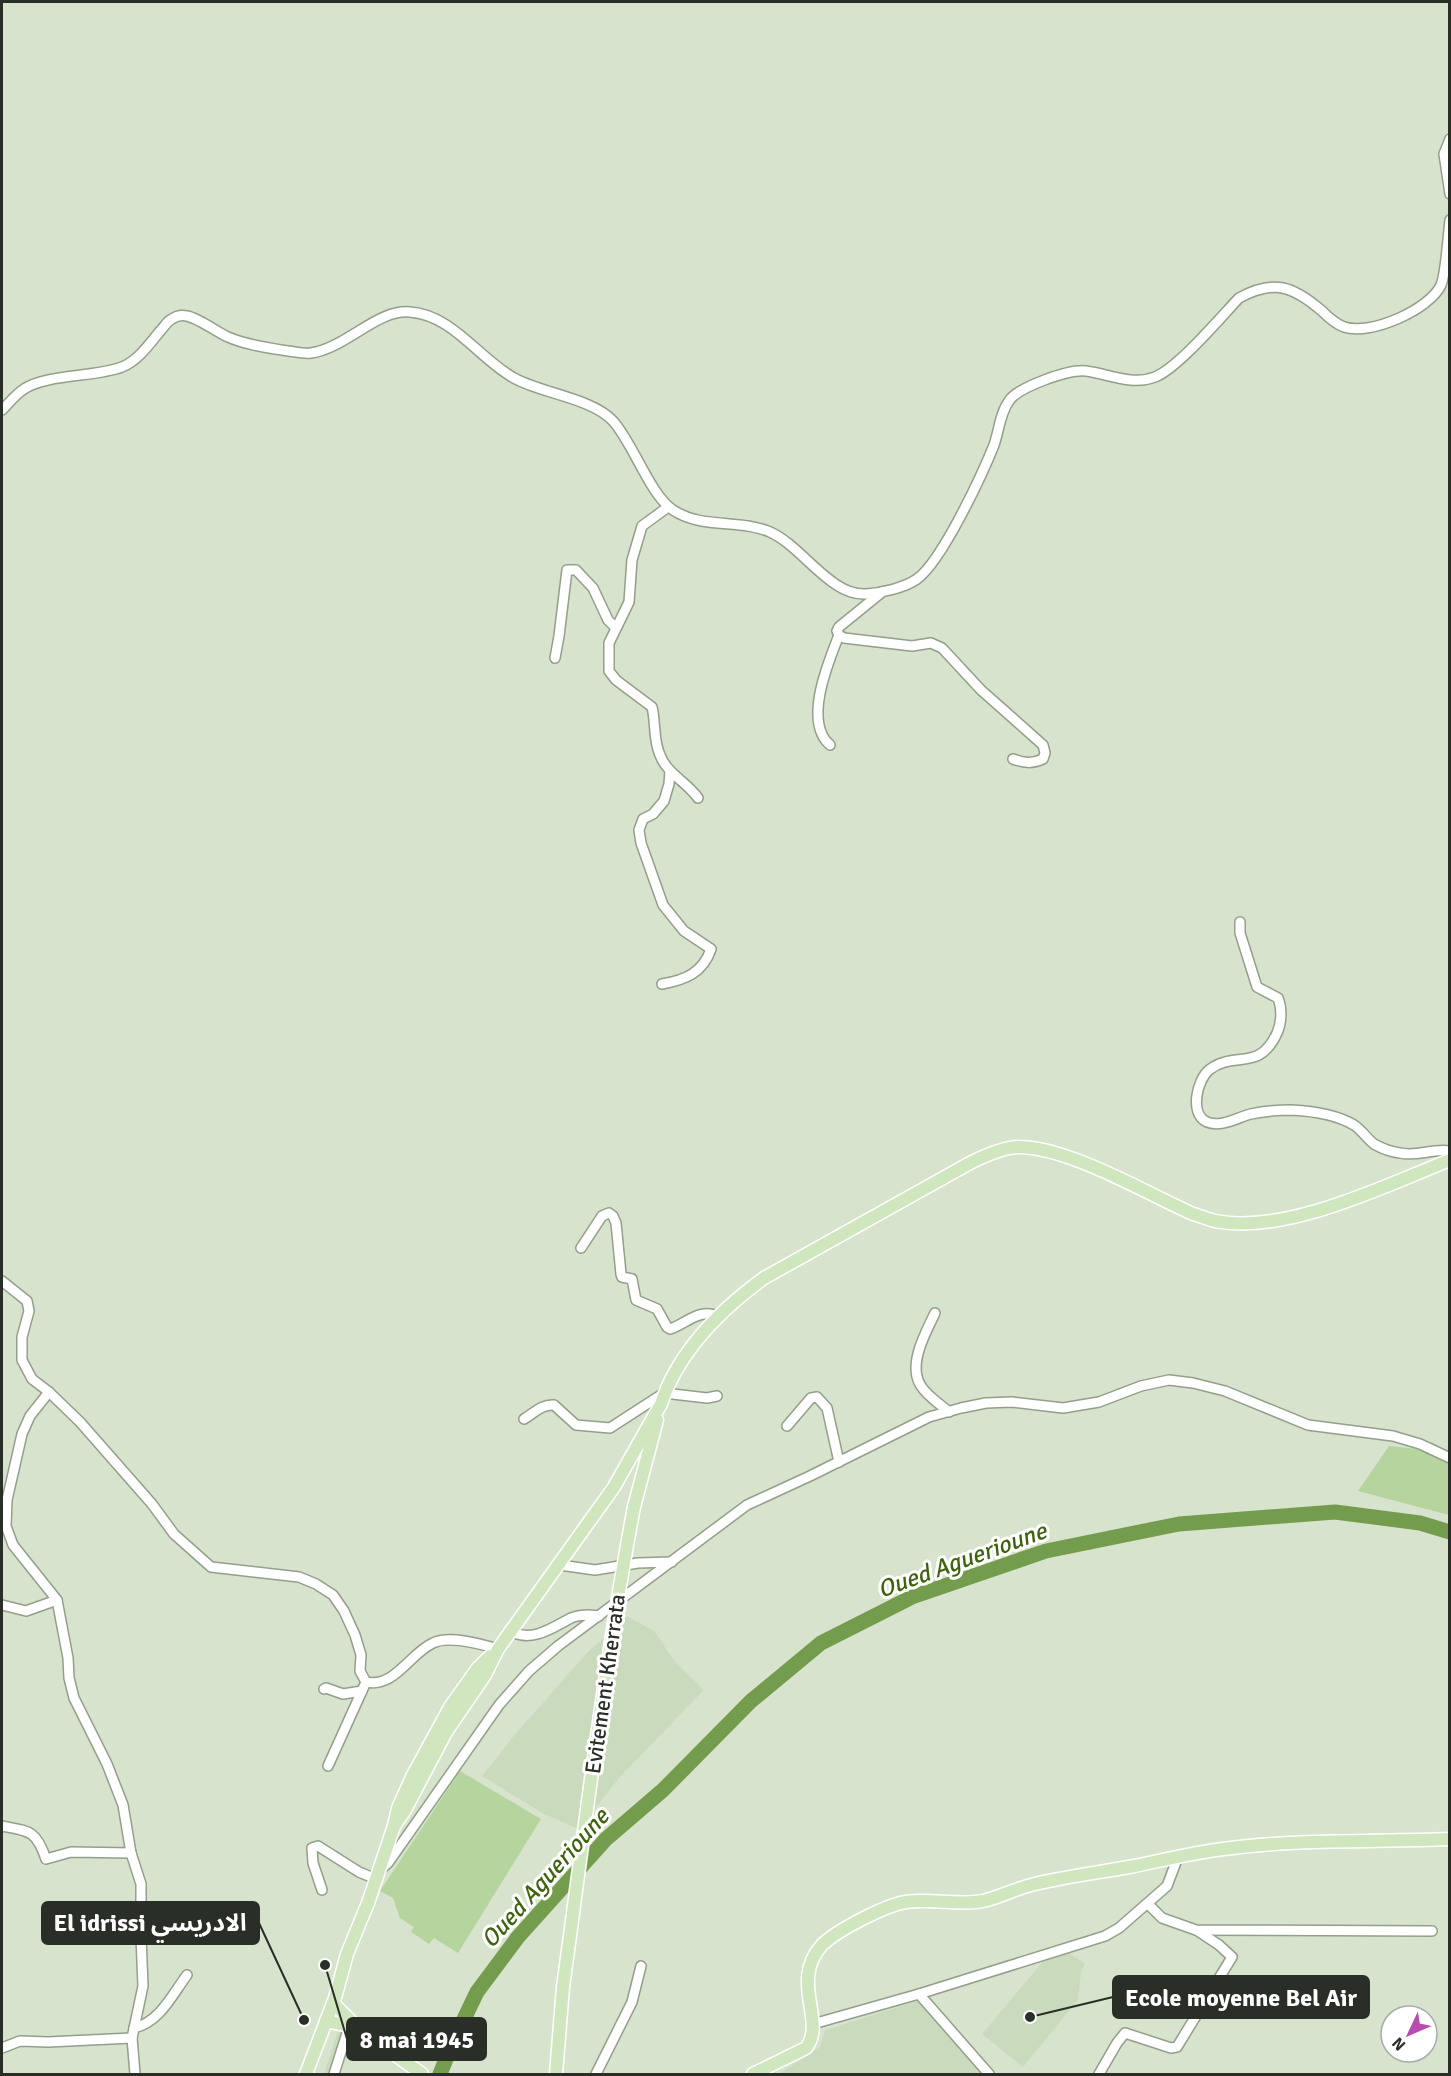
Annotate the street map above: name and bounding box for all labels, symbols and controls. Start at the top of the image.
water label: Oued Aguerioune [873,1515,1051,1604]
street label: Evitement Kherrata [579,1592,631,1776]
water label: Oued Aguerioune [474,1801,616,1954]
callout: El idrissi الادريسي [42,1902,259,1944]
text: El idrissi الادريسي [53,1908,247,1943]
callout: Ecole moyenne Bel Air [1113,1976,1369,2018]
text: Ecole moyenne Bel Air [1125,1983,1357,2013]
north arrow [1379,2004,1439,2064]
callout: 8 mai 1945 [347,2018,486,2060]
text: 8 mai 1945 [360,2025,474,2055]
text: N [1388,2033,1410,2055]

